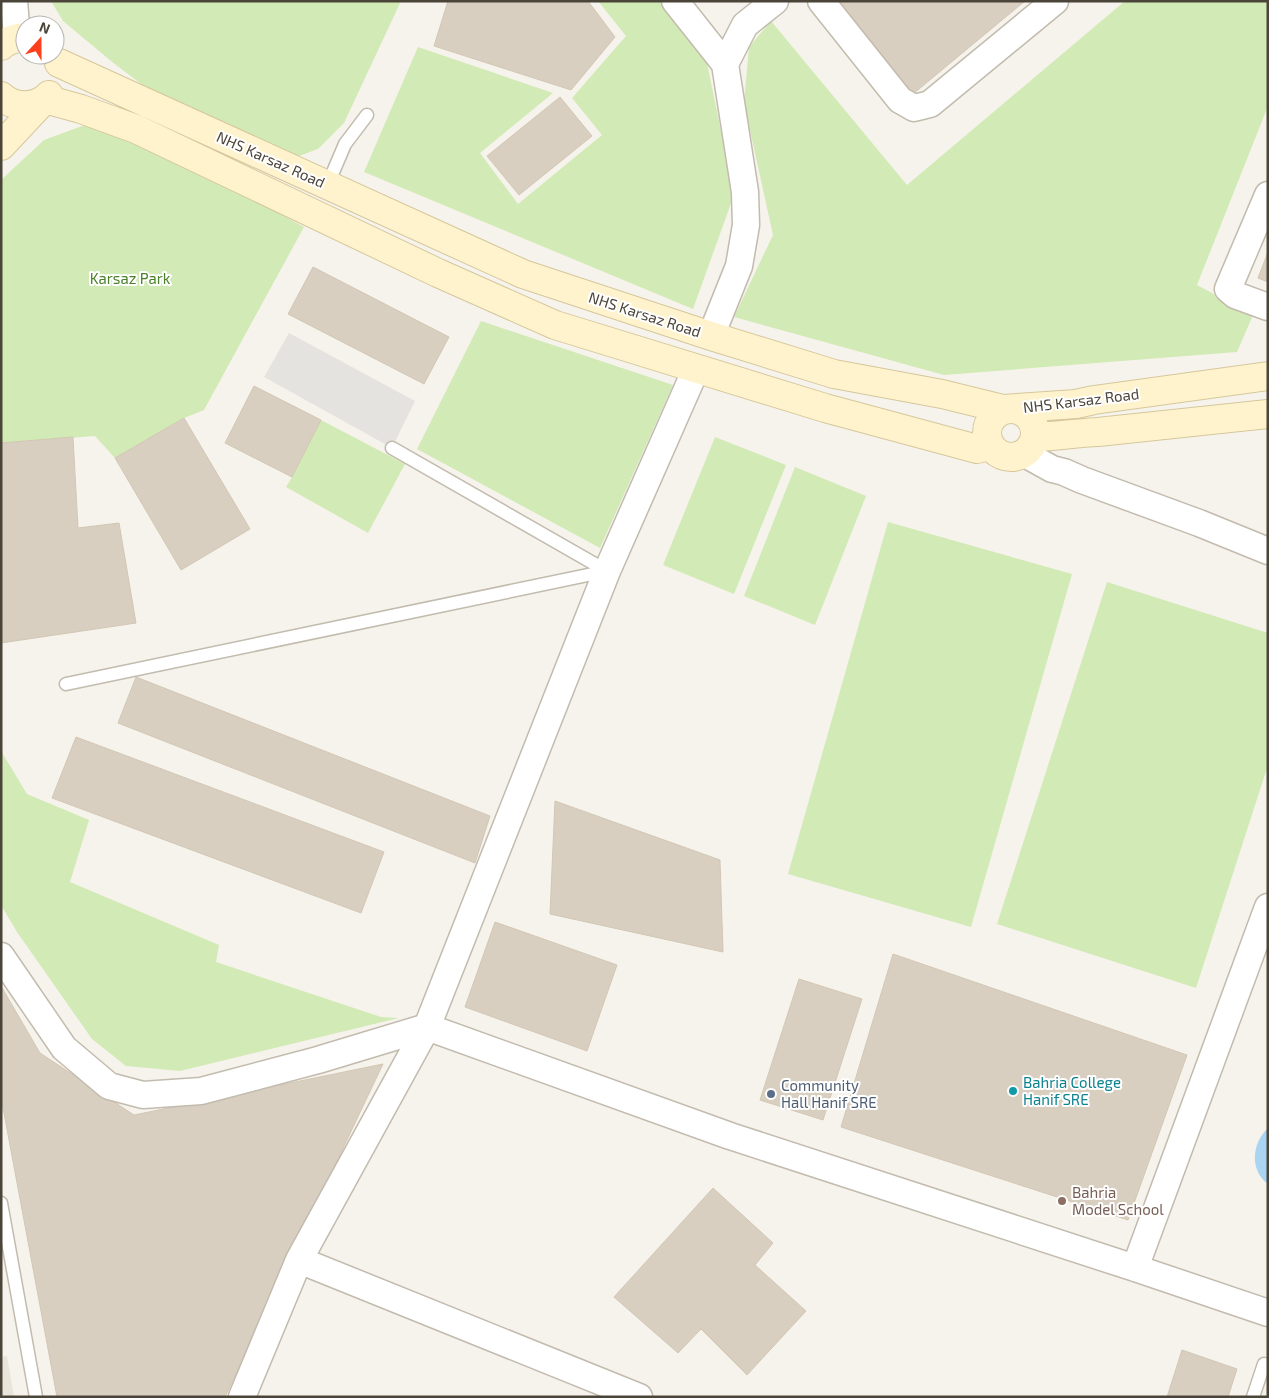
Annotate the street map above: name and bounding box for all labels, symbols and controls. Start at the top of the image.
north arrow [15,15,65,65]
text: N [37,18,53,37]
street label: NHS Karsaz Road [214,127,328,191]
park label: Karsaz Park [90,269,171,287]
street label: NHS Karsaz Road [587,287,703,341]
street label: NHS Karsaz Road [1022,384,1140,416]
place label: Bahria College Hanif SRE [1023,1073,1121,1108]
place label: Community Hall Hanif SRE [781,1076,877,1111]
marker: Bahria College Hanif SRE [1007,1085,1019,1097]
marker: Community Hall Hanif SRE [765,1088,777,1100]
place label: Bahria Model School [1072,1183,1164,1218]
marker: Bahria Model School [1056,1195,1068,1207]

